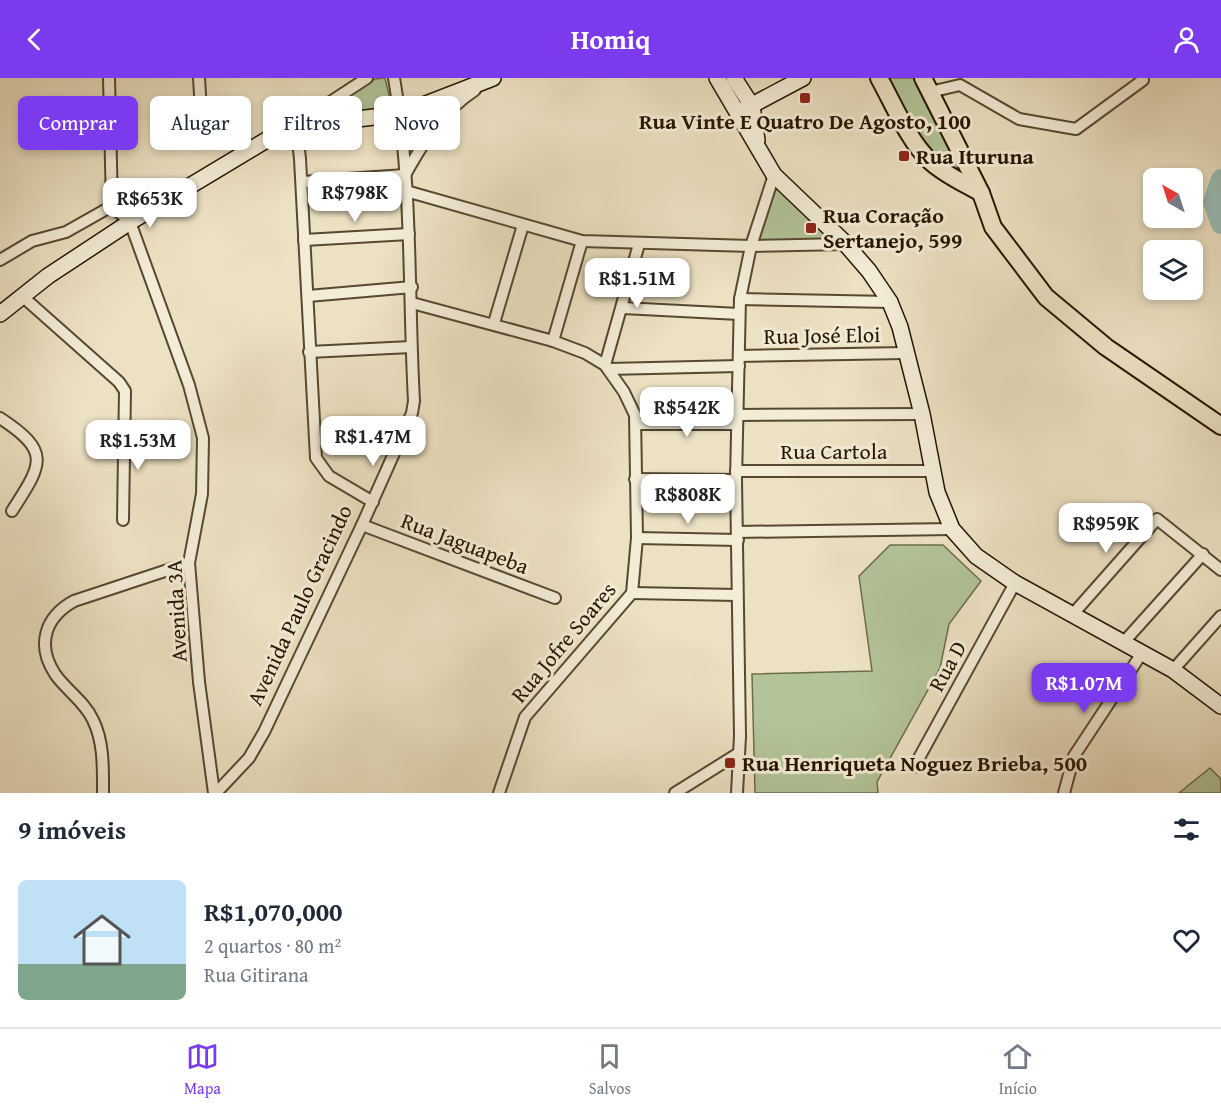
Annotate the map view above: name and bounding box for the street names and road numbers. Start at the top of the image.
street label: Rua José Eloi [763,318,881,352]
street label: Rua Cartola [781,435,888,467]
street label: Avenida Paulo Gracindo [238,499,360,711]
street label: Rua Jaguapeba [397,504,534,582]
street label: Avenida 3A [157,558,195,663]
street label: Rua Jofre Soares [503,575,623,709]
street label: Rua D [920,635,974,697]

